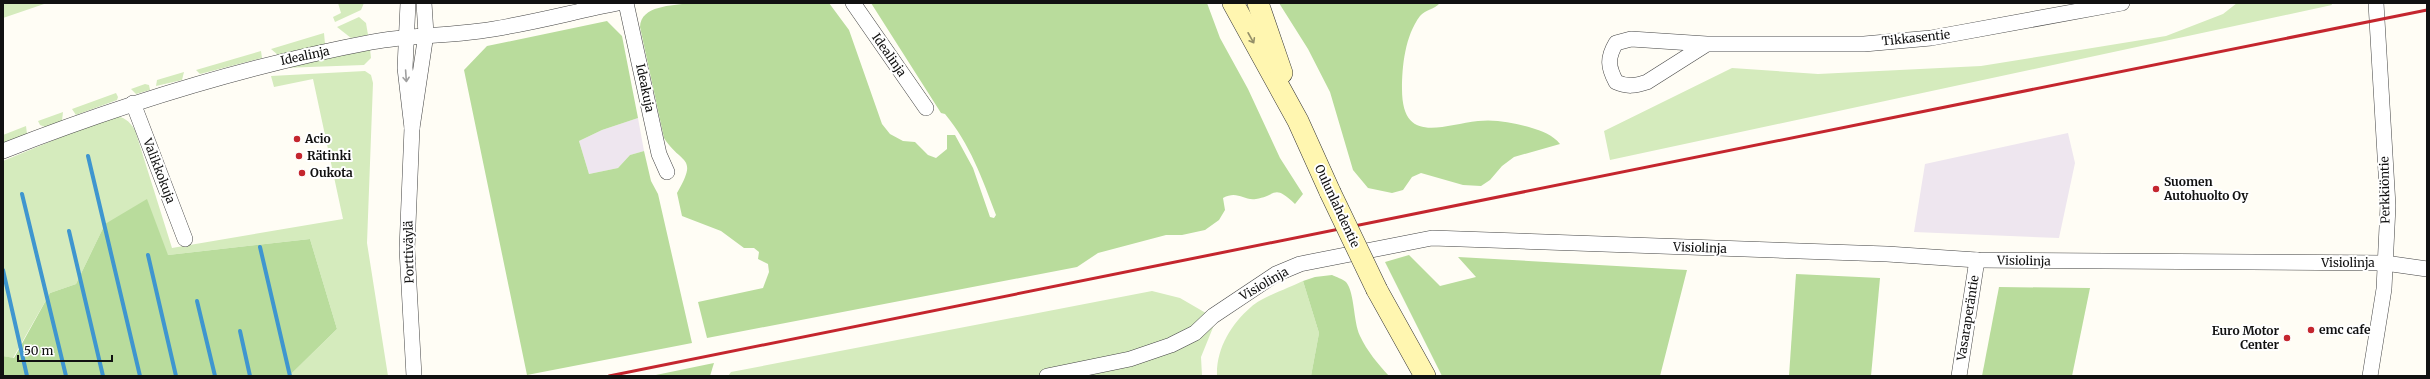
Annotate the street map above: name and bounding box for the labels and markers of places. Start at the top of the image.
place label: Acio [304,131,331,146]
marker: Acio [292,134,302,144]
place label: Rätinki [307,148,351,163]
marker: Rätinki [294,151,304,161]
place label: Oukota [310,165,353,180]
marker: Oukota [297,168,307,178]
place label: Suomen Autohuolto Oy [2163,174,2249,203]
marker: Suomen Autohuolto Oy [2151,184,2161,194]
place label: emc cafe [2319,322,2371,337]
place label: Euro Motor Center [2212,323,2279,352]
marker: emc cafe [2306,325,2316,335]
marker: Euro Motor Center [2282,333,2292,343]

